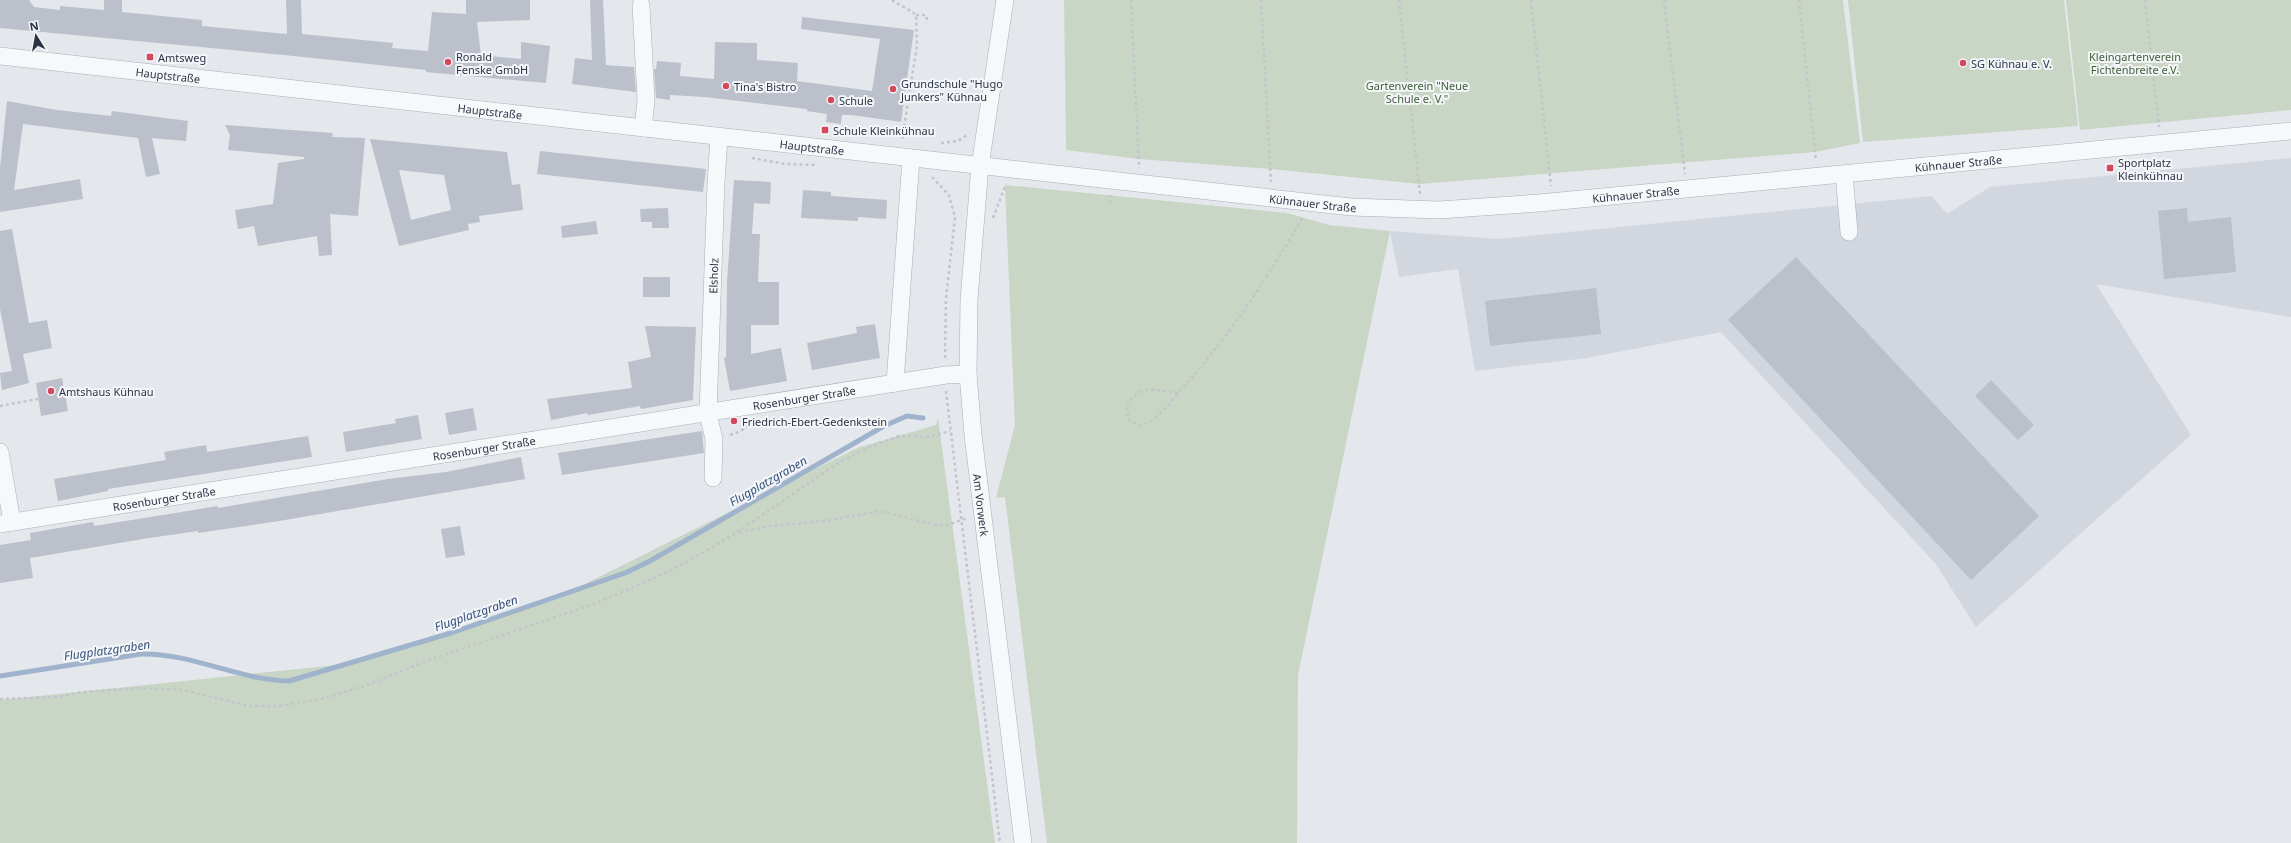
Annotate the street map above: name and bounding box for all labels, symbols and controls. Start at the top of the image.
north arrow [16,16,56,56]
text: N [28,17,40,34]
place label: Ronald Fenske GmbH [456,49,528,77]
park label: Kleingartenverein Fichtenbreite e.V. [2089,49,2181,77]
place label: Amtsweg [158,50,206,65]
marker: Amtsweg [145,52,155,62]
place label: SG Kühnau e. V. [1971,56,2052,71]
marker: Ronald Fenske GmbH [443,57,453,67]
marker: SG Kühnau e. V. [1958,58,1968,68]
street label: Hauptstraße [135,64,201,86]
place label: Grundschule "Hugo Junkers" Kühnau [900,76,1003,104]
park label: Gartenverein "Neue Schule e. V." [1366,78,1468,106]
place label: Tina's Bistro [734,79,797,94]
marker: Tina's Bistro [721,81,731,91]
marker: Grundschule "Hugo Junkers" Kühnau [888,84,898,94]
place label: Schule [839,93,873,108]
marker: Schule [826,95,836,105]
street label: Hauptstraße [457,100,523,122]
place label: Schule Kleinkühnau [833,123,935,138]
marker: Schule Kleinkühnau [820,125,830,135]
street label: Hauptstraße [779,136,845,158]
street label: Kühnauer Straße [1914,151,2003,174]
place label: Sportplatz Kleinkühnau [2118,155,2183,183]
marker: Sportplatz Kleinkühnau [2105,163,2115,173]
street label: Kühnauer Straße [1592,182,1680,205]
street label: Kühnauer Straße [1268,190,1357,215]
street label: Elsholz [705,258,721,294]
street label: Rosenburger Straße [752,382,857,413]
place label: Amtshaus Kühnau [59,384,154,399]
marker: Amtshaus Kühnau [46,386,56,396]
place label: Friedrich-Ebert-Gedenkstein [742,414,887,429]
marker: Friedrich-Ebert-Gedenkstein [729,416,739,426]
street label: Rosenburger Straße [432,432,537,463]
water label: Flugplatzgraben [726,452,810,510]
street label: Am Vorwerk [970,473,993,537]
street label: Rosenburger Straße [111,483,216,514]
water label: Flugplatzgraben [432,591,520,635]
water label: Flugplatzgraben [63,636,151,664]

